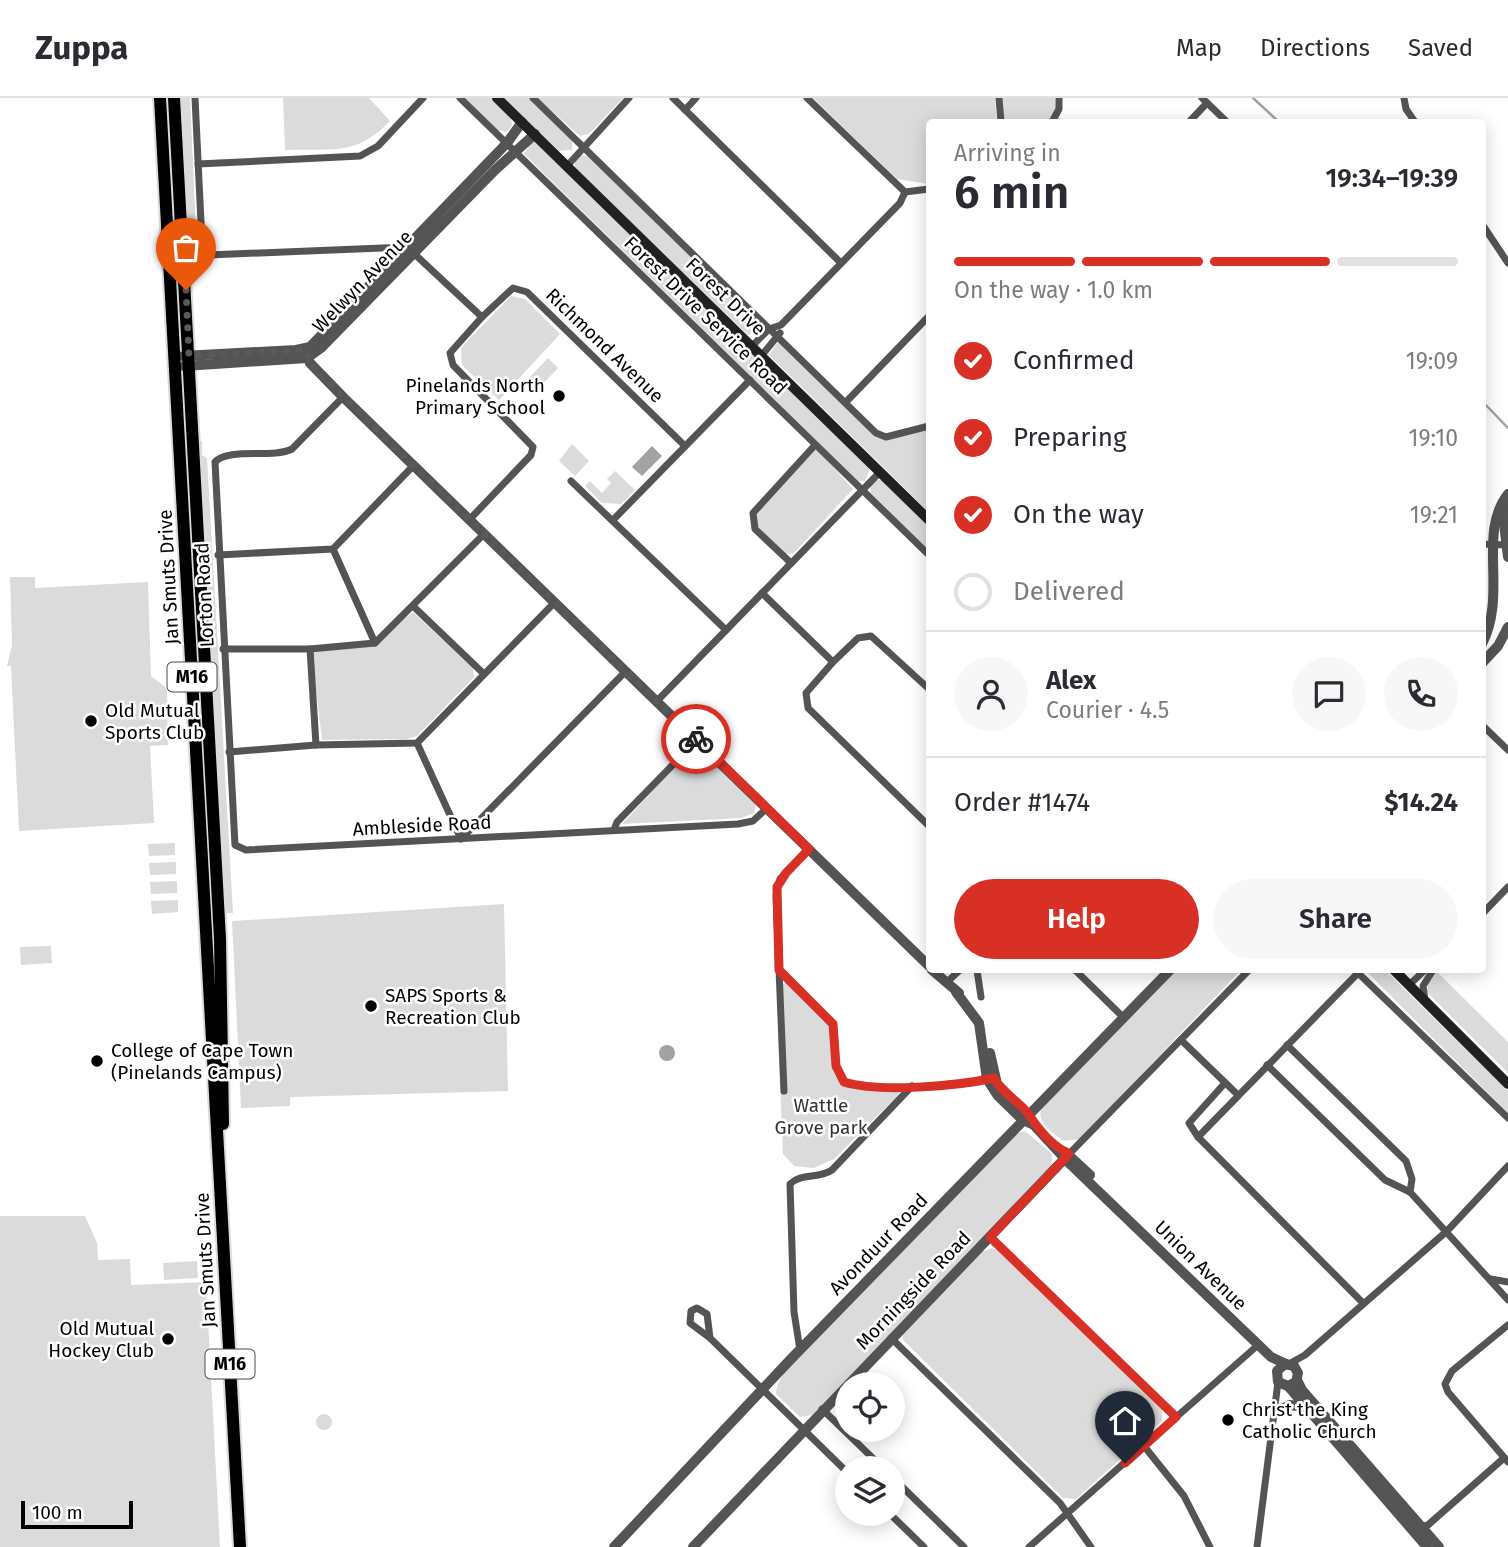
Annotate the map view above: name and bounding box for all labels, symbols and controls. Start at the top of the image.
text: Zuppa [35,28,128,68]
text: Map [1176,34,1222,62]
text: Directions [1260,34,1370,62]
text: Saved [1408,34,1473,62]
text: Arriving in [954,139,1061,167]
text: 19:34–19:39 [1325,163,1458,194]
text: 6 min [954,165,1069,220]
pin [156,218,216,290]
street label: Welwyn Avenue [308,225,417,337]
icon: bag [167,229,205,267]
street label: Forest Drive Service Road [619,231,792,399]
street label: Forest Drive [681,253,770,340]
text: On the way · 1.0 km [954,276,1153,304]
street label: Richmond Avenue [541,283,668,407]
icon: check [954,342,992,380]
text: Confirmed [1013,345,1134,376]
text: 19:09 [1406,347,1458,375]
place label: Pinelands North Primary School [406,374,545,419]
marker: Pinelands North Primary School [551,388,567,404]
icon: check [954,419,992,457]
text: Preparing [1013,422,1126,453]
text: 19:10 [1409,424,1458,452]
icon: check [954,496,992,534]
text: On the way [1013,499,1144,530]
text: 19:21 [1410,501,1458,529]
street label: Jan Smuts Drive [153,509,184,645]
street label: Lorton Road [190,542,219,648]
text: Delivered [1013,576,1125,607]
button: person [954,657,1028,731]
button: chat [1292,657,1366,731]
button: phone [1384,657,1458,731]
road number: M16 [168,662,216,692]
text: Alex [1046,665,1096,696]
text: Courier · 4.5 [1046,696,1169,724]
place label: Old Mutual Sports Club [105,699,204,744]
courier [661,704,731,774]
marker: Old Mutual Sports Club [83,713,99,729]
icon: bike [677,720,715,758]
text: Order #1474 [954,787,1090,818]
text: $14.24 [1384,787,1458,818]
street label: Ambleside Road [352,810,492,841]
button: Help [954,879,1199,959]
button: Share [1213,879,1458,959]
place label: SAPS Sports & Recreation Club [385,984,521,1029]
marker: SAPS Sports & Recreation Club [363,998,379,1014]
place label: College of Cape Town (Pinelands Campus) [111,1039,293,1084]
marker: College of Cape Town (Pinelands Campus) [89,1053,105,1069]
park label: Wattle Grove park [775,1094,868,1139]
street label: Avonduur Road [824,1189,933,1300]
street label: Jan Smuts Drive [190,1192,221,1328]
street label: Union Avenue [1150,1216,1252,1315]
street label: Morningside Road [851,1226,976,1354]
place label: Old Mutual Hockey Club [48,1317,154,1362]
marker: Old Mutual Hockey Club [160,1331,176,1347]
road number: M16 [205,1350,254,1378]
map controls [835,1372,905,1526]
button: locate [835,1372,905,1442]
pin [1095,1391,1155,1463]
place label: Christ the King Catholic Church [1242,1398,1377,1443]
icon: home [1106,1402,1144,1440]
marker: Christ the King Catholic Church [1220,1412,1236,1428]
button: layers [835,1456,905,1526]
scale bar [21,1498,133,1530]
text: 100 m [32,1501,83,1524]

